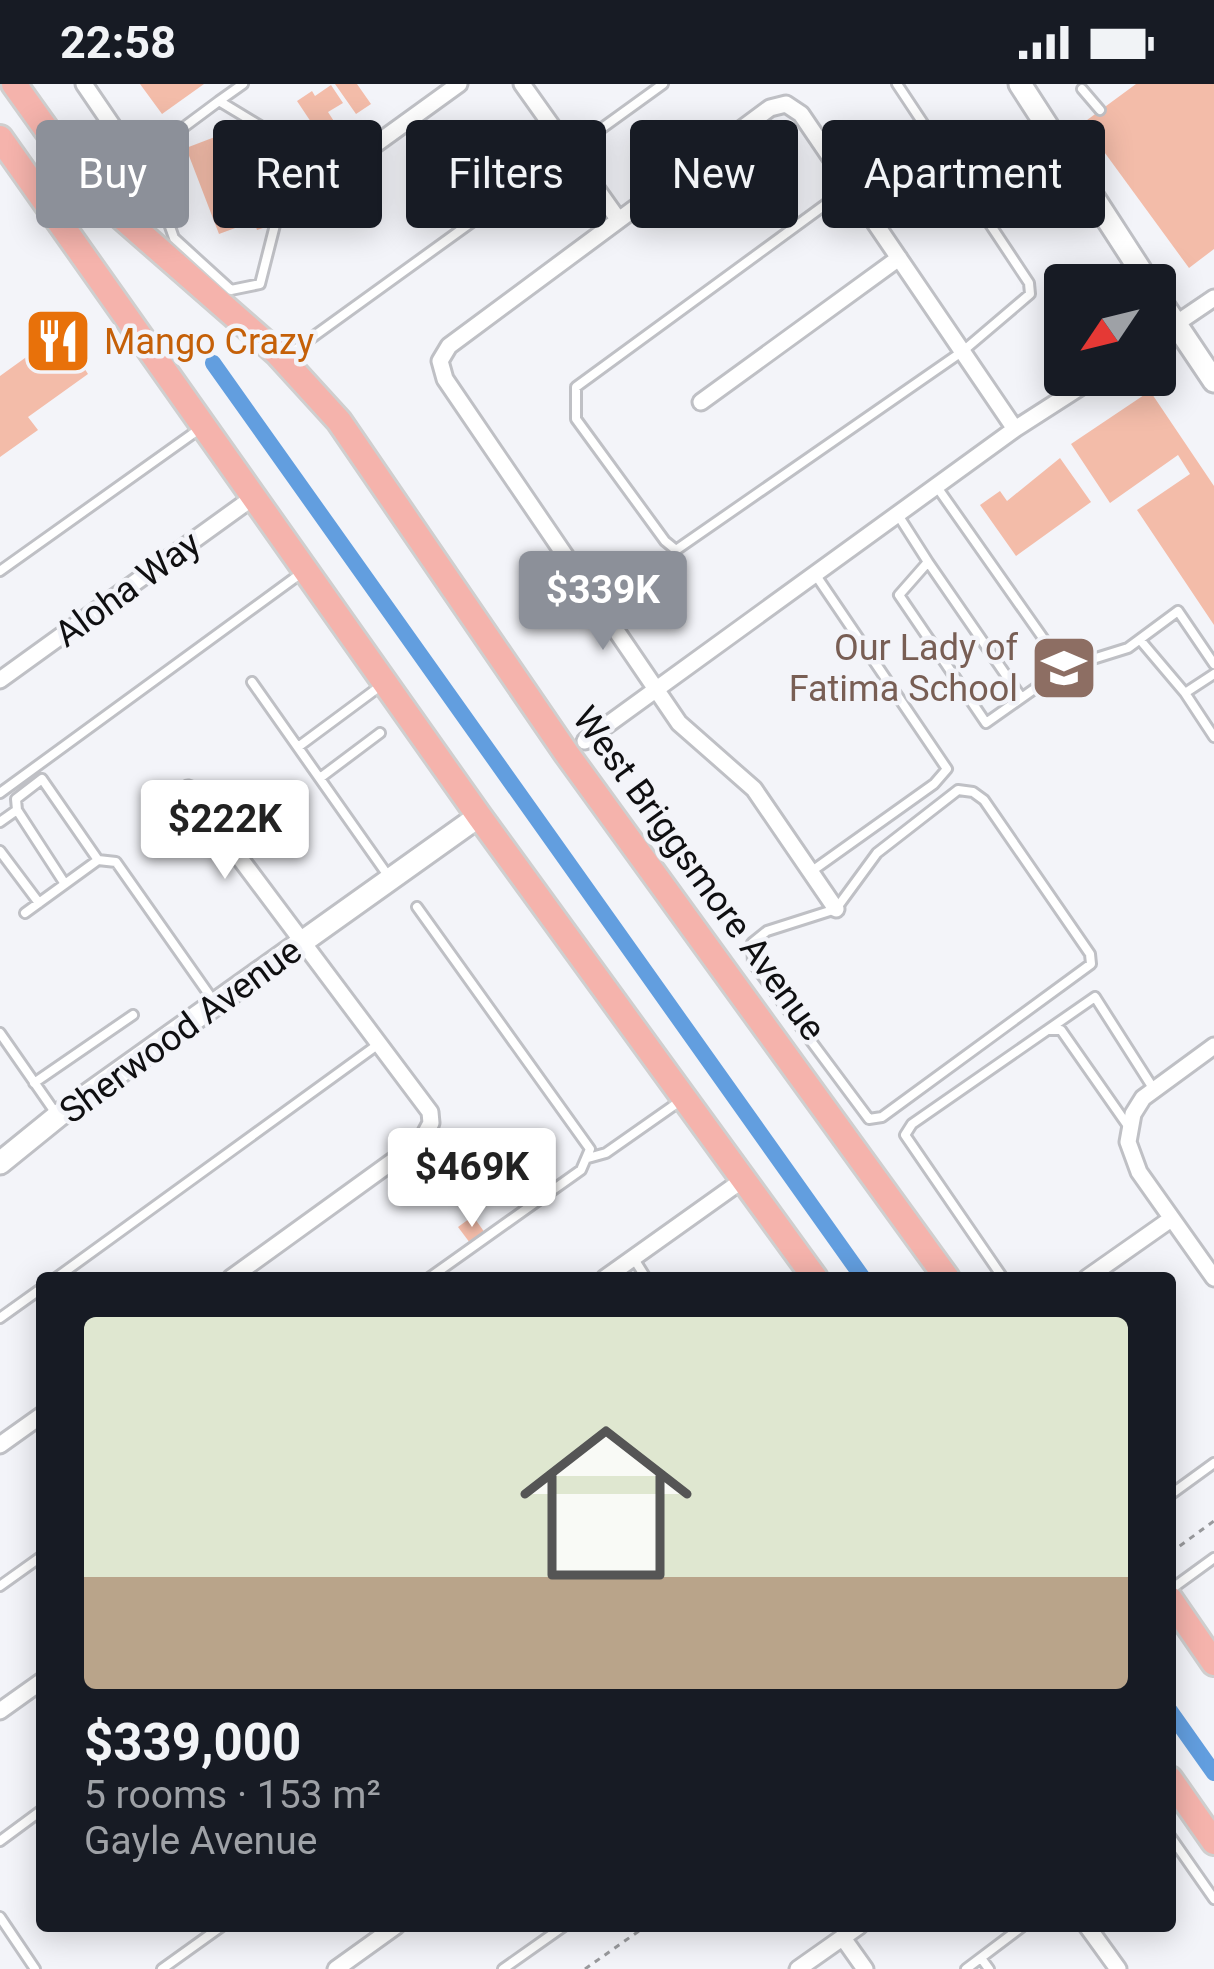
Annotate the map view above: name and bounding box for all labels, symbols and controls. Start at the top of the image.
text: 22:58 [60,16,176,69]
chip: Buy [36,120,189,228]
chip: Rent [213,120,382,228]
chip: Filters [406,120,606,228]
chip: New [630,120,798,228]
chip: Apartment [822,120,1105,228]
north arrow [1044,264,1176,396]
map controls [1044,264,1176,396]
restaurant icon: Mango Crazy [23,306,93,376]
place label: Mango Crazy [104,321,314,363]
street label: Aloha Way [47,522,208,655]
pin: $339K [519,551,687,653]
text: $339K [546,567,660,613]
place label: Our Lady of Fatima School [789,627,1018,710]
school or university icon: Our Lady of Fatima School [1029,633,1099,703]
street label: West Briggsmore Avenue [564,699,834,1048]
pin: $222K [141,780,309,882]
text: $222K [168,796,282,842]
street label: Sherwood Avenue [52,929,309,1132]
pin: $469K [388,1128,556,1230]
text: $469K [415,1144,529,1190]
icon: home [498,1395,714,1611]
text: $339,000 [84,1713,301,1772]
text: 5 rooms · 153 m² [84,1772,381,1818]
text: Gayle Avenue [84,1818,317,1864]

